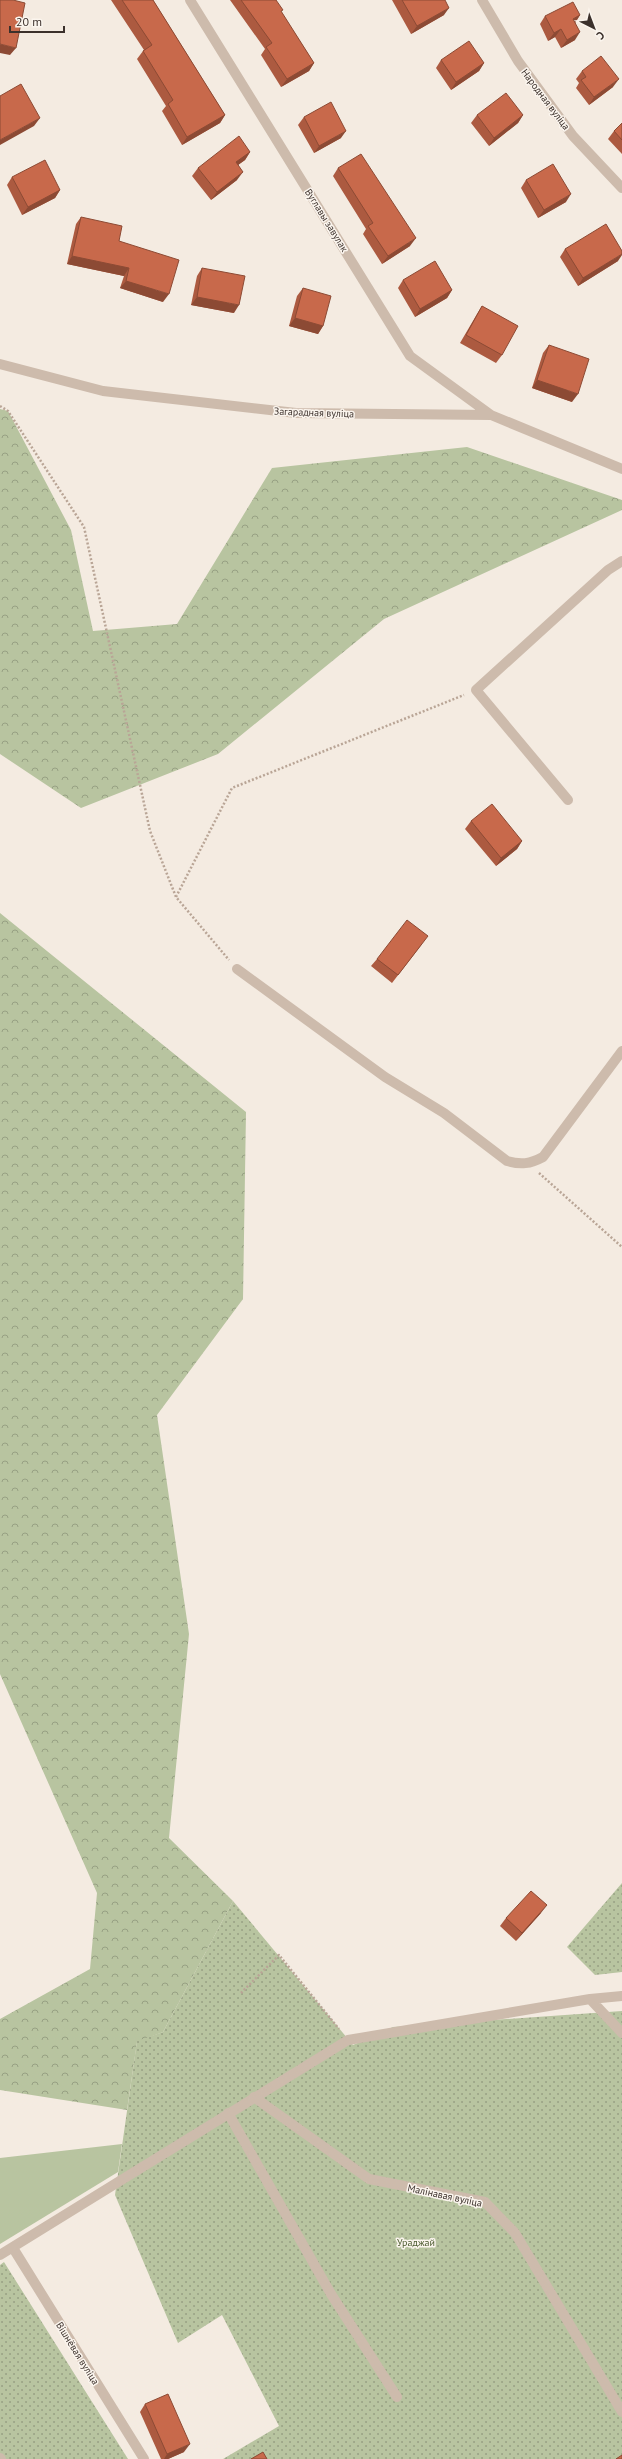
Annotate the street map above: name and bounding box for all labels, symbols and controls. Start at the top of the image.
scale bar [10,8,64,34]
north arrow [574,8,614,48]
text: 20 m [16,14,42,29]
text: С [594,28,608,43]
street label: Народная вуліца [518,66,573,132]
street label: Вуглавы завулак [302,186,351,254]
street label: Загарадная вуліца [274,405,354,420]
street label: Малінавая вуліца [406,2181,483,2210]
park label: Ураджай [397,2236,435,2249]
street label: Вішнёвая вуліца [53,2320,102,2387]

